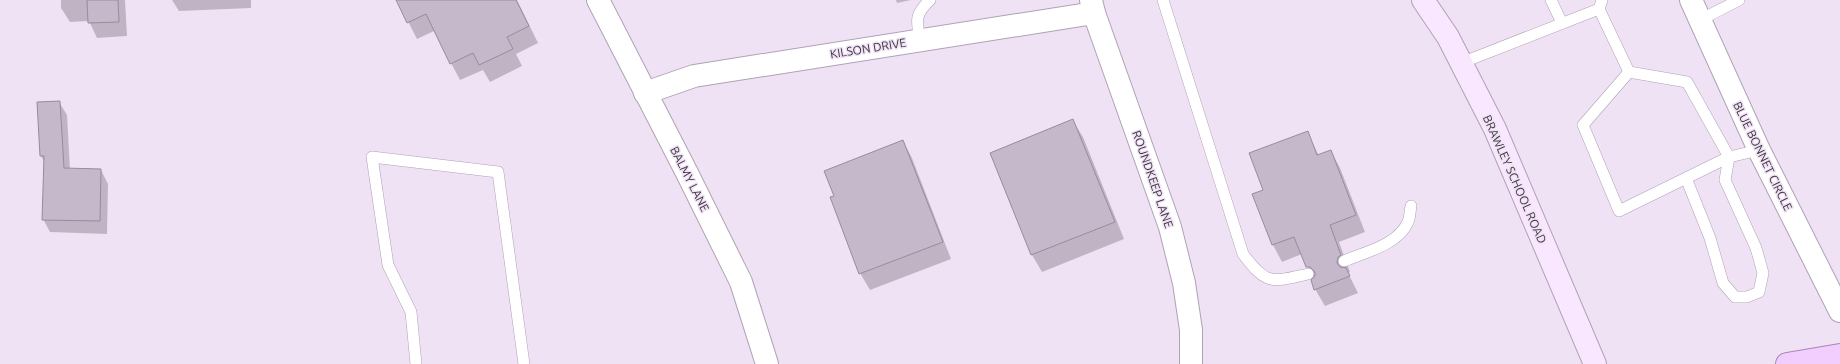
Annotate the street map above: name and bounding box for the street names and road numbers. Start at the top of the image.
street label: KILSON DRIVE [829,36,907,60]
street label: BLUE BONNET CIRCLE [1731,99,1795,213]
street label: BRAWLEY SCHOOL ROAD [1481,113,1549,245]
street label: ROUNDKEEP LANE [1130,129,1176,230]
street label: BALMY LANE [668,144,712,214]

